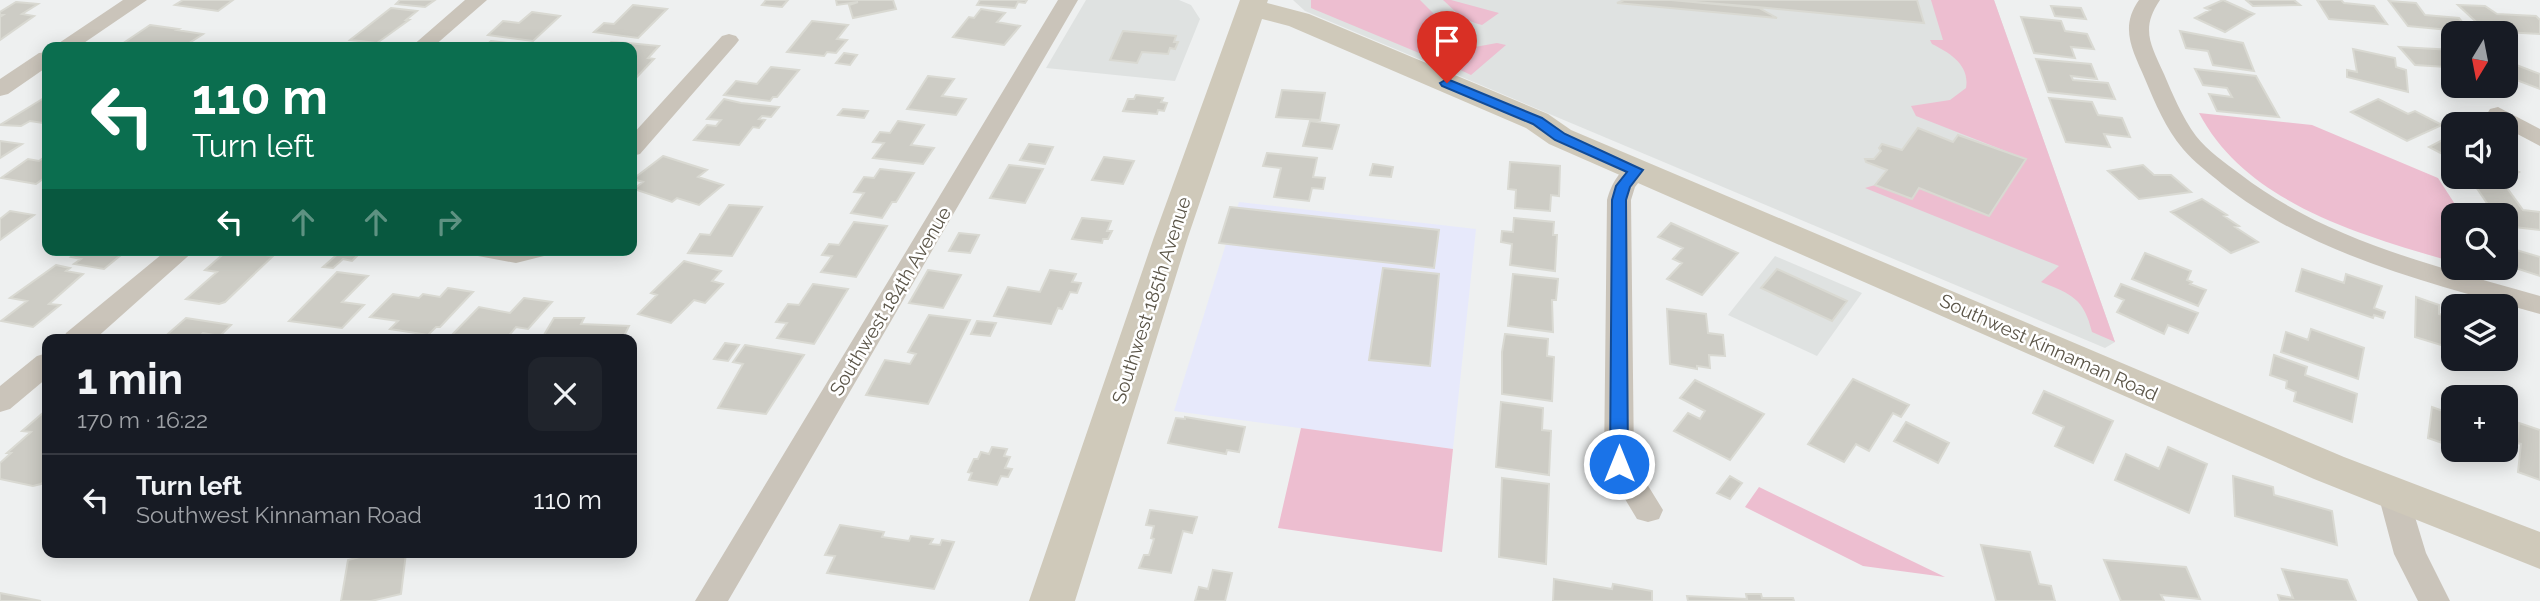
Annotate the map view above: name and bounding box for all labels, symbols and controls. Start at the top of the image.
pin [1417,11,1477,83]
north arrow [2441,21,2518,98]
map controls [2441,21,2518,462]
icon: arrive [1428,22,1466,60]
text: 110 m [192,68,328,125]
icon: left [77,70,168,161]
button: sound [2441,112,2518,189]
text: Turn left [192,127,314,164]
street label: Southwest 185th Avenue [1107,194,1195,406]
icon: left [211,203,249,241]
icon: ahead [284,203,322,241]
icon: ahead [357,203,395,241]
icon: right [430,203,468,241]
street label: Southwest 184th Avenue [825,203,955,399]
button: search [2441,203,2518,280]
street label: Southwest Kinnaman Road [1937,289,2161,405]
button: layers [2441,294,2518,371]
text: 1 min [77,355,183,404]
button: close [528,357,602,431]
button: + [2441,385,2518,462]
text: 170 m · 16:22 [77,406,208,433]
position arrow [1582,427,1656,501]
text: Turn left [136,471,242,501]
icon: left [77,481,115,519]
text: 110 m [533,485,602,515]
text: Southwest Kinnaman Road [136,501,422,528]

